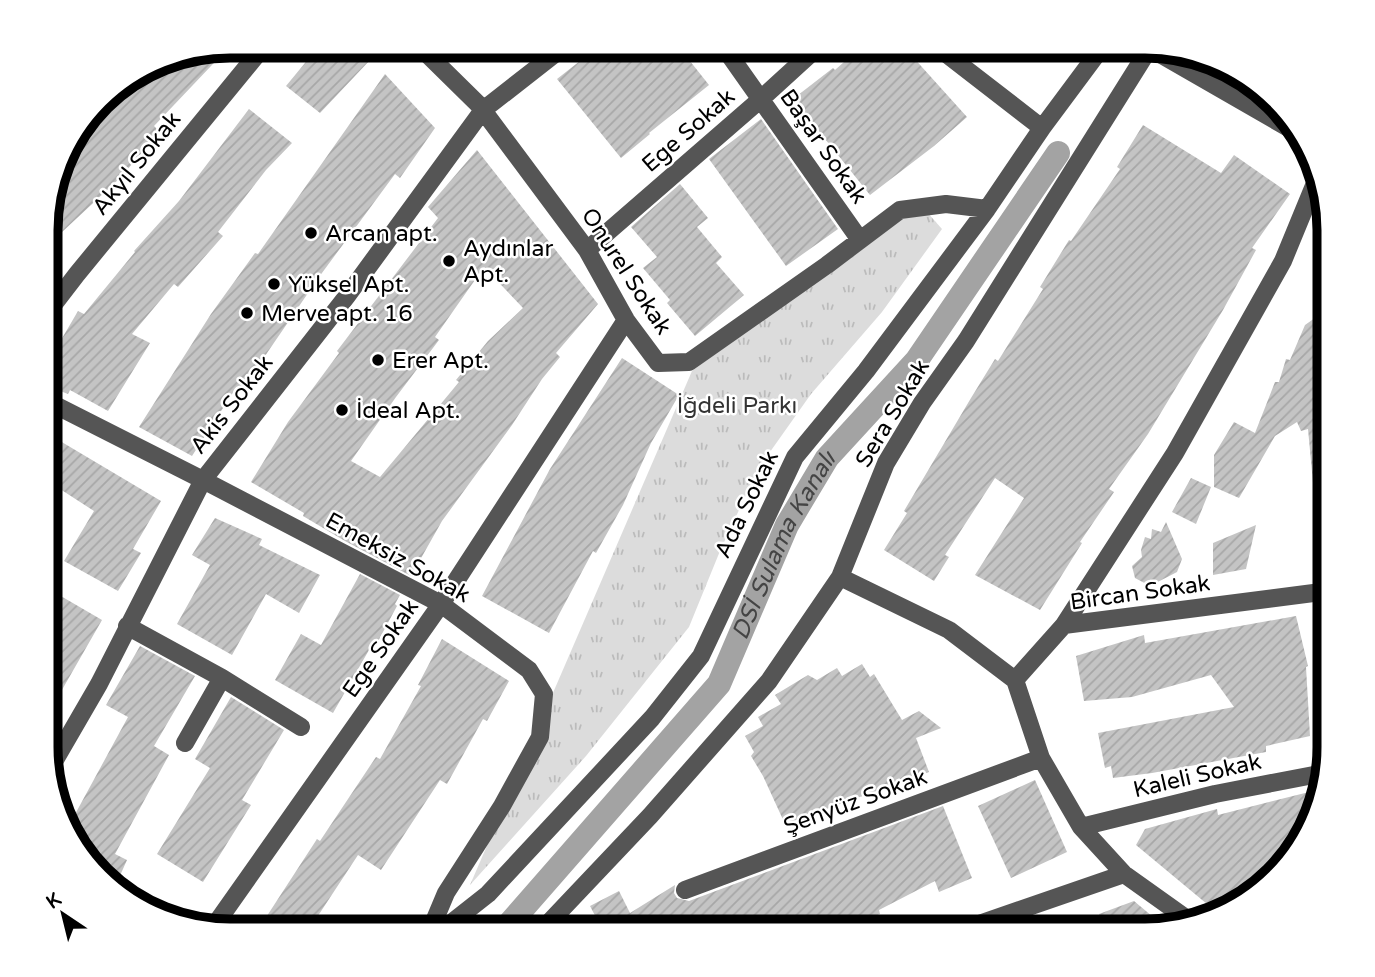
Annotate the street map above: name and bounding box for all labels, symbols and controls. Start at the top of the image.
street label: Ege Sokak [637,83,741,179]
street label: Başar Sokak [773,84,873,209]
street label: Akyıl Sokak [86,106,187,221]
street label: Onurel Sokak [575,203,678,340]
place label: Arcan apt. [325,220,438,248]
marker: Arcan apt. [303,225,319,241]
place label: Aydınlar Apt. [463,235,553,289]
marker: Aydınlar Apt. [441,253,457,269]
place label: Yüksel Apt. [288,271,410,299]
marker: Yüksel Apt. [266,276,282,292]
place label: Merve apt. 16 [261,300,413,328]
marker: Merve apt. 16 [239,305,255,321]
place label: Erer Apt. [392,347,489,375]
street label: Akis Sokak [184,349,279,460]
marker: Erer Apt. [370,352,386,368]
street label: Sera Sokak [850,355,936,473]
park label: İğdeli Parkı [677,392,797,420]
place label: İdeal Apt. [356,397,461,425]
marker: İdeal Apt. [334,402,350,418]
water label: DSİ Sulama Kanalı [726,443,843,644]
street label: Ada Sokak [709,446,785,563]
street label: Emeksiz Sokak [320,507,475,609]
street label: Bircan Sokak [1068,569,1212,617]
street label: Ege Sokak [337,594,425,703]
street label: Kaleli Sokak [1131,748,1264,804]
street label: Şenyüz Sokak [780,763,931,841]
north arrow [28,879,98,949]
text: K [42,888,66,914]

